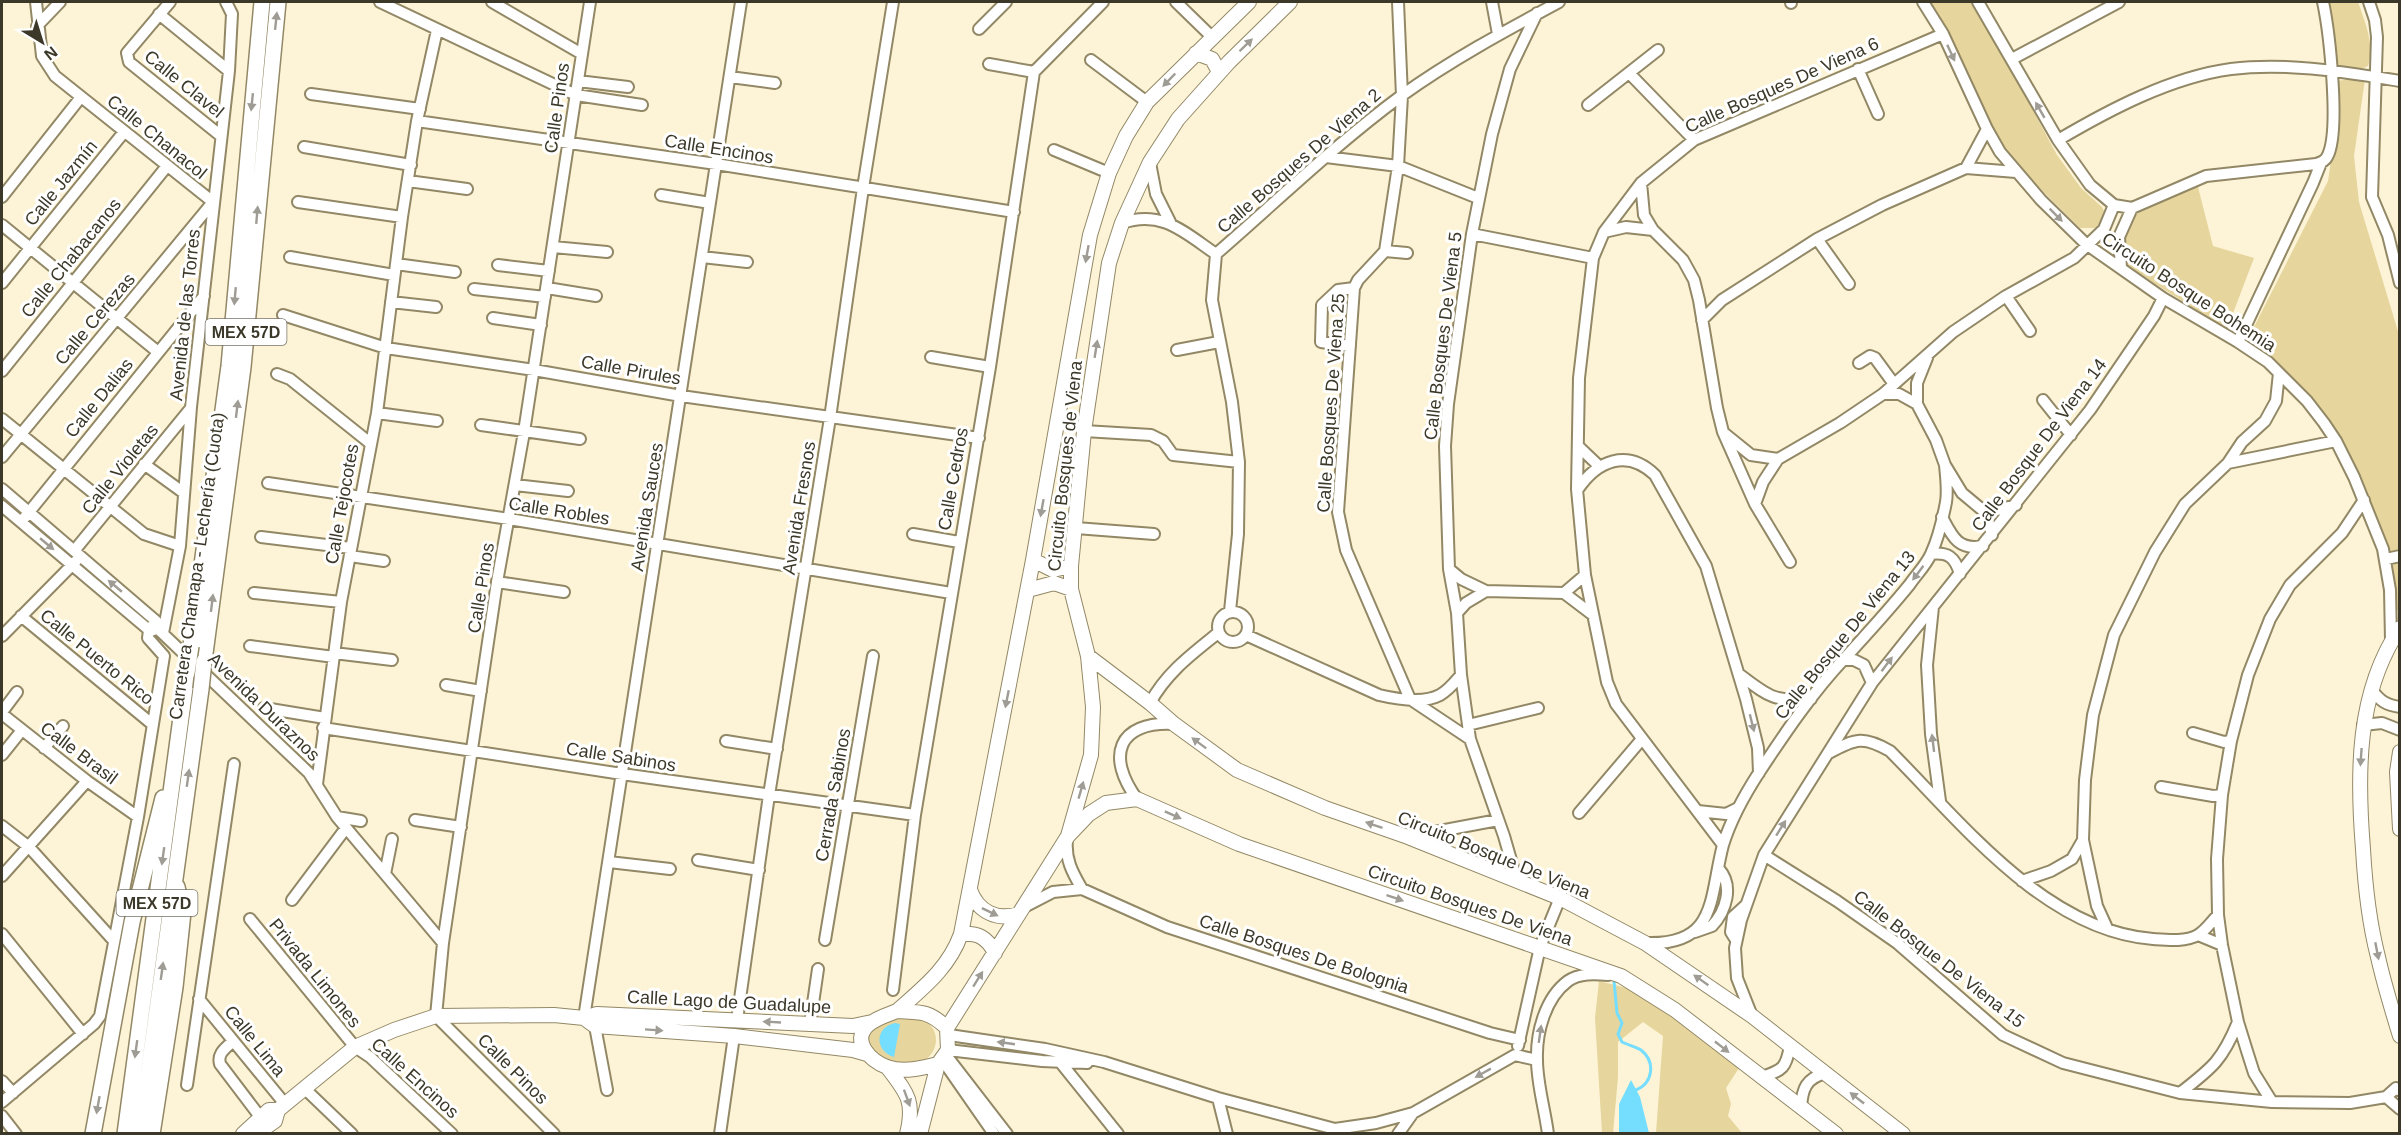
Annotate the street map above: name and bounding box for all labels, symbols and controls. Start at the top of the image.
north arrow [12,12,72,72]
one-way arrow [271,12,281,31]
street label: Calle Bosques De Viena 6 [1682,33,1882,137]
one-way arrow [1239,38,1254,52]
text: N [41,43,61,64]
one-way arrow [1947,44,1956,61]
street label: Calle Clavel [140,46,228,122]
street label: Calle Pinos [541,62,573,154]
one-way arrow [1162,73,1176,88]
street label: Calle Bosques De Viena 2 [1213,85,1385,237]
street label: Calle Chanacol [103,91,211,183]
one-way arrow [247,92,257,111]
one-way arrow [2035,102,2046,118]
street label: Calle Encinos [663,131,775,167]
street label: Calle Jazmín [20,136,102,230]
street label: Calle Chabacanos [17,195,125,321]
one-way arrow [252,206,262,225]
one-way arrow [2049,207,2063,221]
street label: Avenida de las Torres [166,228,204,402]
street label: Circuito Bosque Bohemia [2098,228,2280,356]
street label: Calle Bosques De Viena 5 [1420,231,1466,441]
one-way arrow [1082,244,1091,263]
street label: Calle Cerezas [51,269,139,369]
one-way arrow [230,286,240,305]
street label: Calle Bosques De Viena 25 [1313,293,1349,513]
road number: MEX 57D [206,319,286,345]
one-way arrow [1092,339,1101,358]
street label: Calle Pirules [580,351,682,389]
street label: Calle Dalias [61,354,137,442]
street label: Calle Bosque De Viena 14 [1968,355,2110,535]
street label: Circuito Bosques de Viena [1044,359,1086,572]
one-way arrow [232,400,242,419]
street label: Carretera Chamapa - Lechería (Cuota) [166,411,228,721]
street label: Calle Violetas [78,420,162,518]
street label: Calle Cedros [934,426,972,532]
street label: Avenida Fresnos [779,440,819,576]
street label: Avenida Sauces [627,441,667,573]
street label: Calle Tejocotes [322,442,362,566]
street label: Calle Robles [507,493,611,529]
one-way arrow [1038,498,1047,517]
one-way arrow [39,537,55,550]
street label: Calle Pinos [464,541,498,635]
street label: Calle Bosque De Viena 13 [1771,547,1919,723]
one-way arrow [1912,565,1924,581]
one-way arrow [108,580,123,593]
one-way arrow [207,593,216,612]
street label: Calle Puerto Rico [36,605,158,709]
street label: Avenida Duraznos [204,649,324,765]
one-way arrow [1880,656,1893,672]
one-way arrow [1002,690,1011,709]
one-way arrow [1747,714,1757,732]
street label: Calle Brasil [37,718,121,788]
street label: Cerrada Sabinos [811,727,855,863]
one-way arrow [1928,733,1937,752]
one-way arrow [1192,737,1207,749]
street label: Calle Sabinos [565,738,677,776]
one-way arrow [2356,748,2365,767]
one-way arrow [184,769,193,788]
one-way arrow [1077,781,1086,799]
street label: Circuito Bosque De Viena [1395,807,1594,903]
one-way arrow [1164,810,1182,820]
one-way arrow [1365,820,1383,830]
one-way arrow [1776,820,1787,836]
one-way arrow [159,847,168,866]
street label: Circuito Bosques De Viena [1365,861,1576,950]
street label: Calle Bosque De Viena 15 [1850,886,2028,1032]
road number: MEX 57D [116,890,198,916]
one-way arrow [1386,893,1404,903]
one-way arrow [981,908,998,917]
street label: Calle Bosques De Bolognia [1197,911,1412,998]
street label: Privada Limones [265,915,365,1031]
one-way arrow [2373,942,2382,961]
one-way arrow [157,962,166,981]
one-way arrow [972,971,984,987]
one-way arrow [1694,974,1710,986]
street label: Calle Lago de Guadalupe [627,987,831,1017]
street label: Calle Lima [220,1002,290,1081]
one-way arrow [762,1017,781,1026]
one-way arrow [644,1025,663,1035]
one-way arrow [1536,1025,1545,1044]
street label: Calle Pinos [474,1030,552,1108]
street label: Calle Encinos [367,1034,463,1122]
one-way arrow [996,1039,1015,1048]
one-way arrow [132,1040,141,1059]
one-way arrow [1715,1040,1730,1052]
one-way arrow [1474,1068,1491,1078]
one-way arrow [903,1089,913,1107]
one-way arrow [1849,1091,1865,1104]
one-way arrow [93,1095,102,1114]

